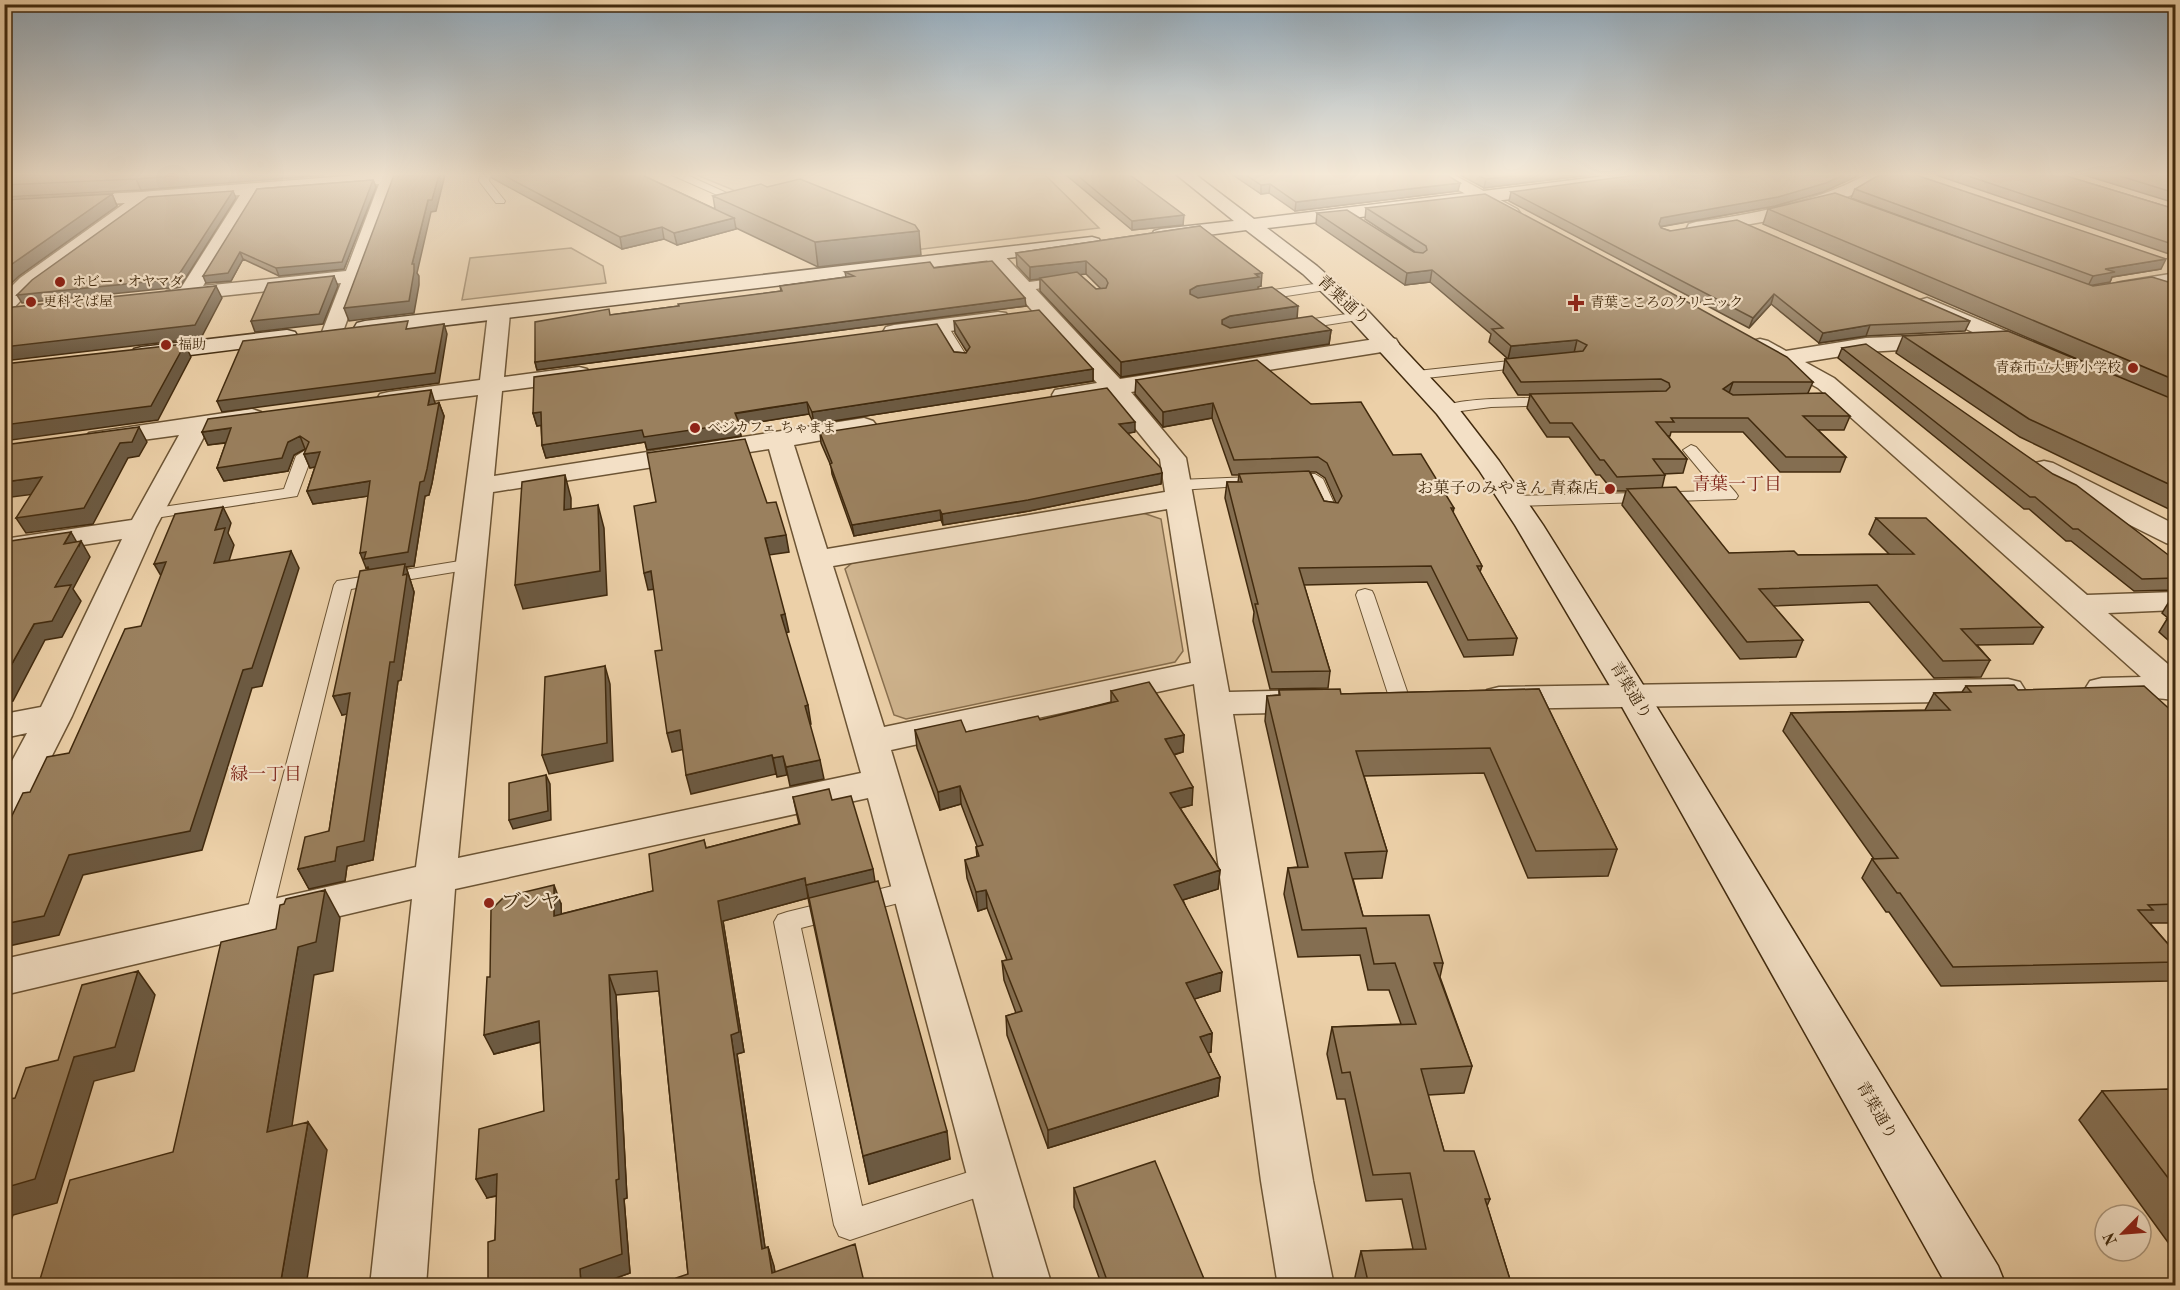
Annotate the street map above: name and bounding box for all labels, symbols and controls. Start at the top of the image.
street label: 青葉通り [1314,272,1373,329]
place label: ホビー・オヤマダ [72,274,183,289]
marker: ホビー・オヤマダ [53,275,67,289]
place label: 更科そば屋 [43,294,113,309]
marker: 青葉こころのクリニック [1567,294,1585,312]
marker: 更科そば屋 [24,295,38,309]
place label: 青葉こころのクリニック [1590,295,1743,310]
place label: 福助 [178,337,206,352]
marker: 福助 [159,338,173,352]
place label: 青森市立大野小学校 [1995,360,2121,375]
marker: 青森市立大野小学校 [2126,361,2140,375]
place label: ベジカフェ ちゃまま [707,420,836,435]
marker: ベジカフェ ちゃまま [688,421,702,435]
district label: 青葉一丁目 [1692,474,1782,494]
place label: お菓子のみやきん 青森店 [1418,479,1598,497]
marker: お菓子のみやきん 青森店 [1603,482,1617,496]
street label: 青葉通り [1607,658,1655,723]
district label: 緑一丁目 [230,764,302,784]
place label: ブンヤ [501,891,560,913]
marker: ブンヤ [482,896,496,910]
street label: 青葉通り [1853,1078,1901,1143]
north arrow [2093,1203,2153,1263]
text: N [2101,1229,2121,1247]

